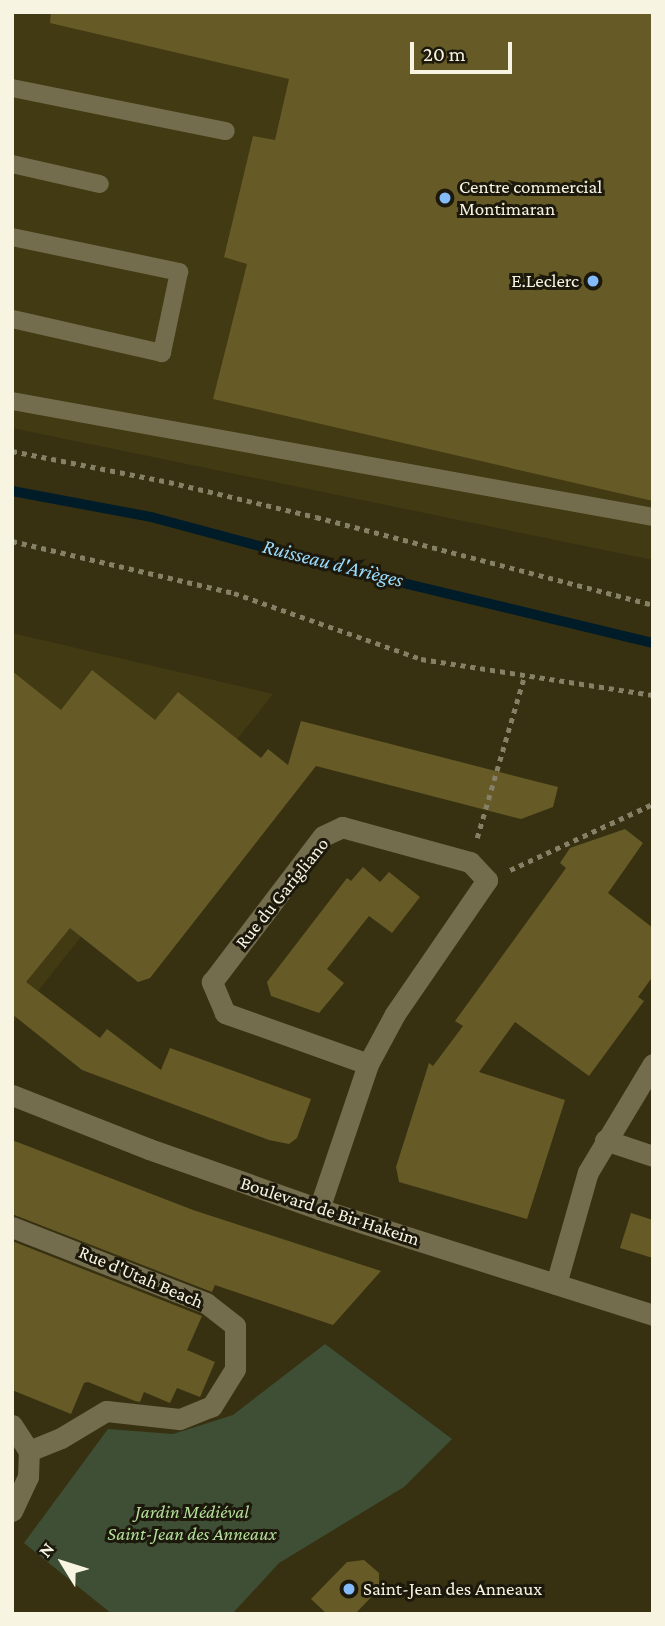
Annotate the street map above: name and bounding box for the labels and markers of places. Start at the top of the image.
place label: Centre commercial Montimaran [459,176,602,220]
marker: Centre commercial Montimaran [437,190,453,206]
place label: E.Leclerc [511,270,579,292]
marker: E.Leclerc [585,273,601,289]
place label: Saint-Jean des Anneaux [363,1578,542,1600]
marker: Saint-Jean des Anneaux [341,1581,357,1597]

